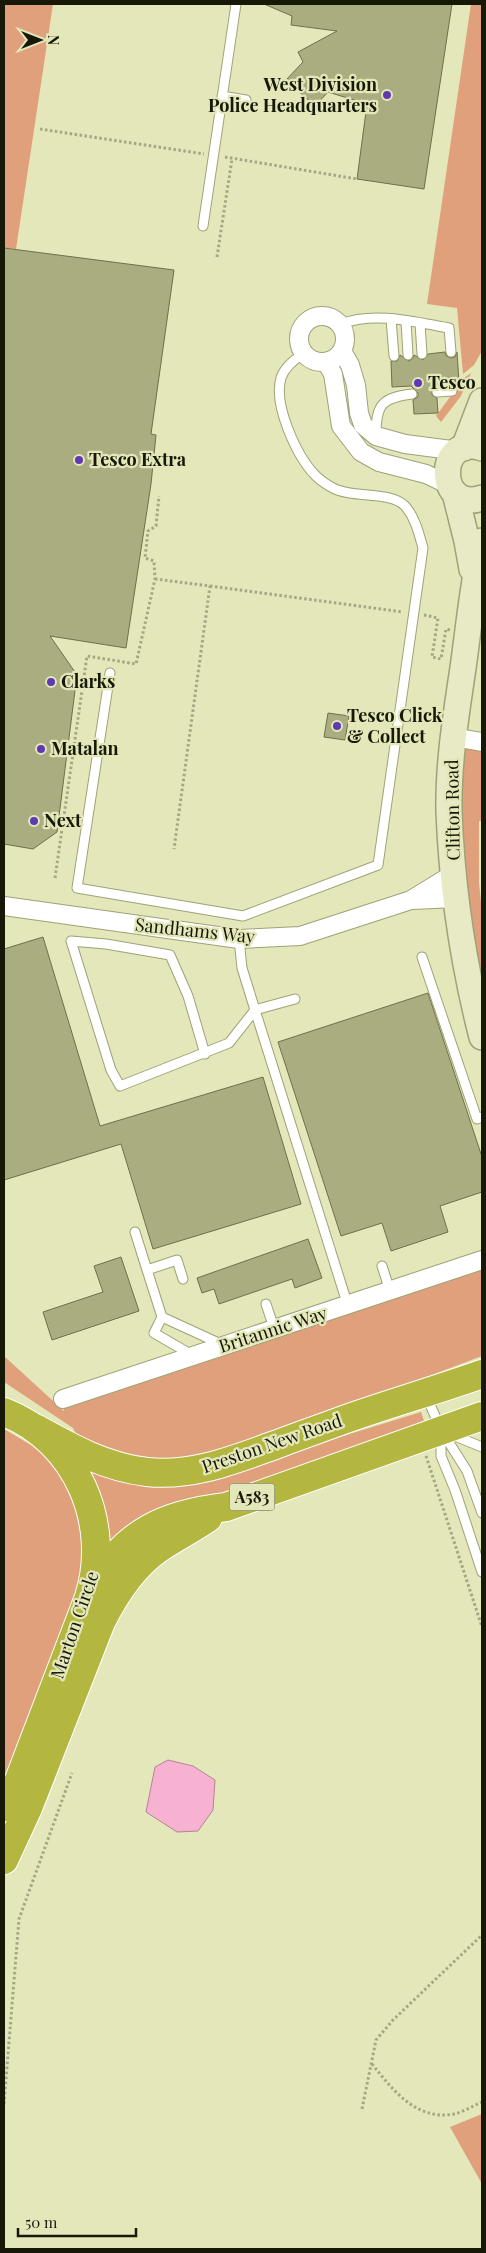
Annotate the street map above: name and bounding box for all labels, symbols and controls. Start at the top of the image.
north arrow [15,15,65,65]
text: N [44,35,63,45]
place label: West Division Police Headquarters [208,72,377,117]
marker: West Division Police Headquarters [381,89,393,101]
place label: Tesco [428,370,476,394]
marker: Tesco [412,377,424,389]
place label: Tesco Extra [89,447,187,471]
marker: Tesco Extra [73,454,85,466]
place label: Clarks [61,669,115,693]
marker: Clarks [45,676,57,688]
place label: Tesco Click & Collect [347,703,443,748]
marker: Tesco Click & Collect [331,720,343,732]
place label: Matalan [51,736,119,760]
marker: Matalan [35,743,47,755]
street label: Clifton Road [439,759,465,861]
place label: Next [44,808,82,832]
marker: Next [28,815,40,827]
street label: Sandhams Way [134,912,256,948]
street label: Britannic Way [216,1300,330,1358]
street label: Preston New Road [198,1408,346,1478]
road number: A583 [230,1484,274,1510]
street label: Marton Circle [44,1568,104,1682]
scale bar [18,2206,135,2238]
text: 50 m [25,2212,58,2232]

